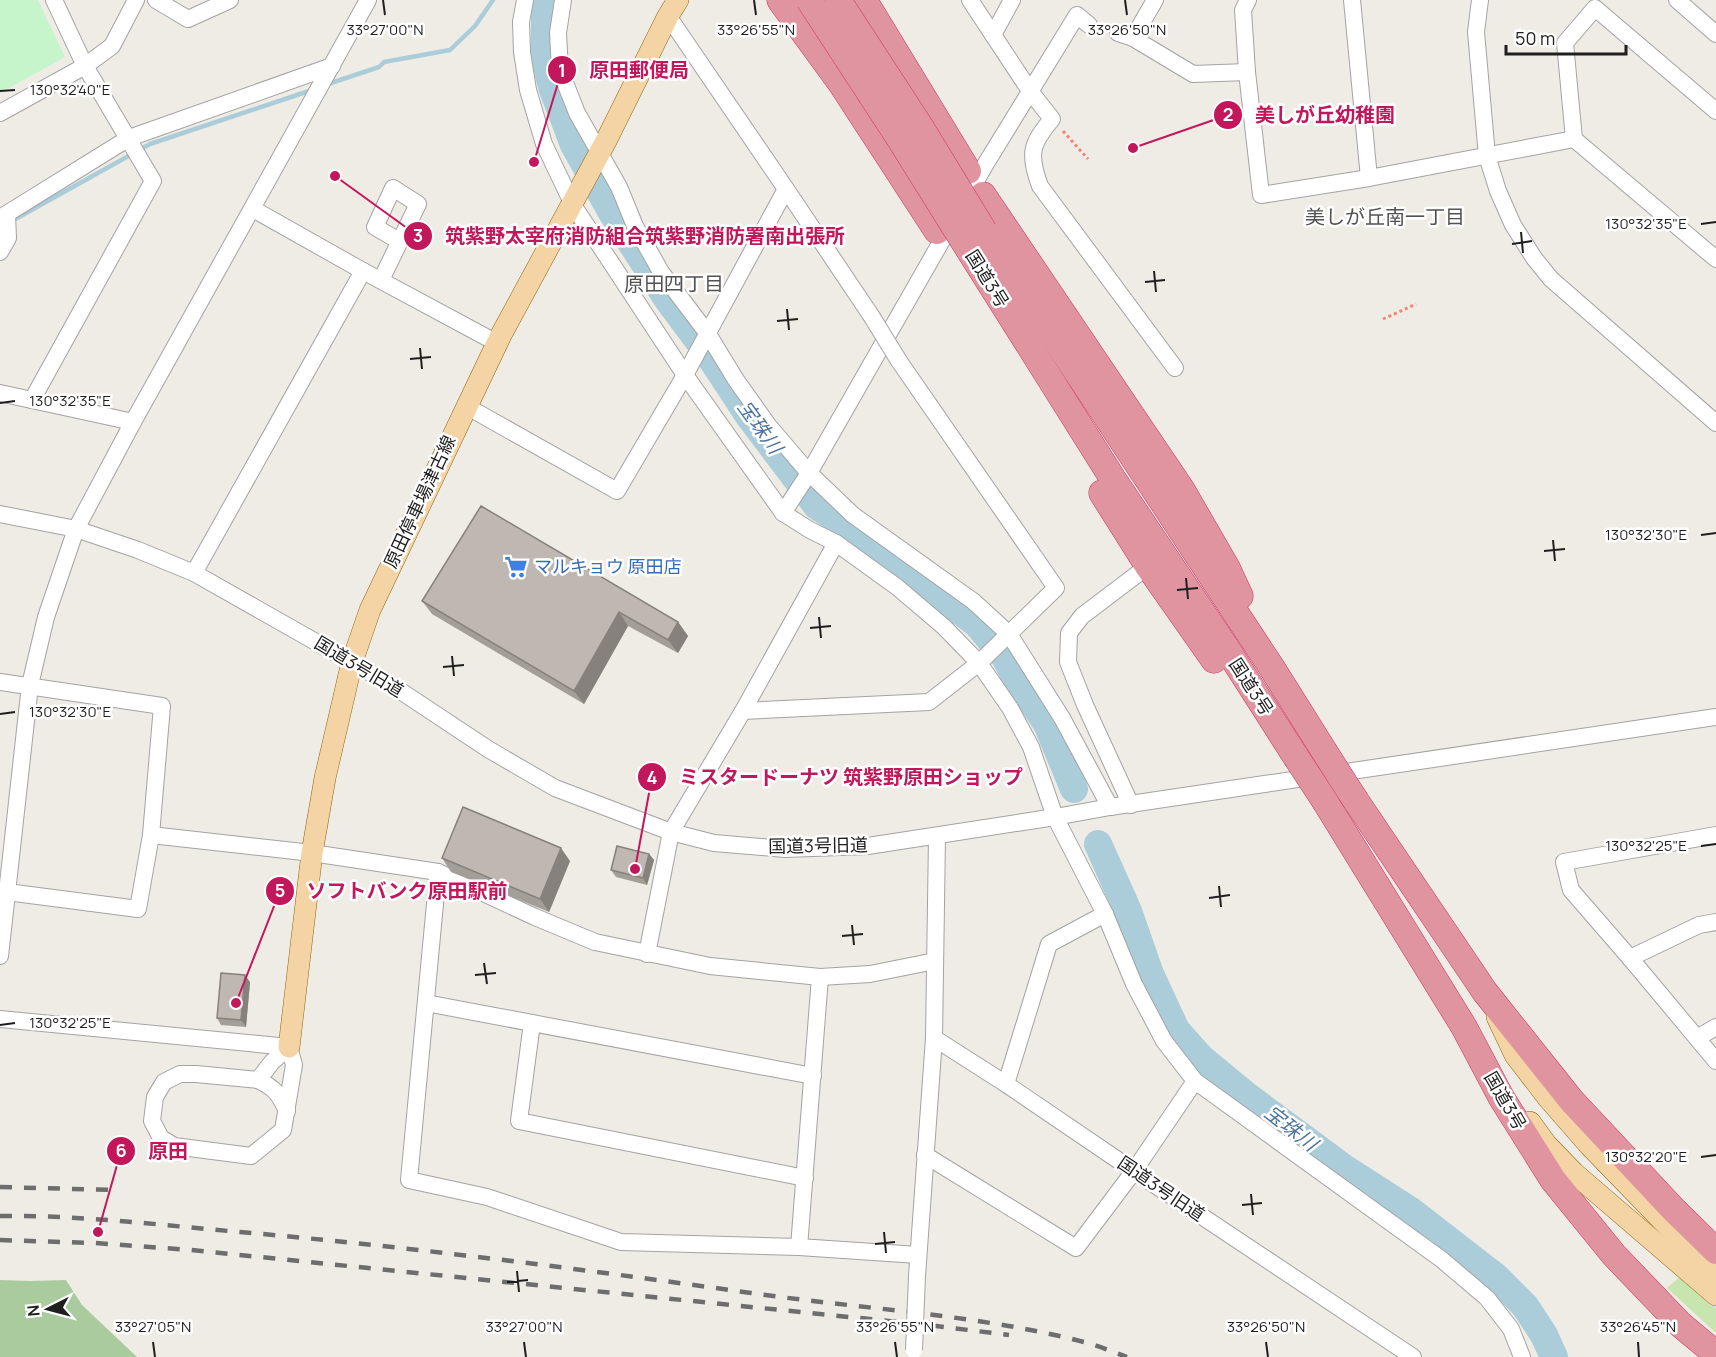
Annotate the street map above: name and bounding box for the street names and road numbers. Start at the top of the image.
street label: 国道3号 [961,245,1015,312]
street label: 原田停車場津古線 [378,431,460,572]
street label: 国道3号旧道 [310,630,409,702]
street label: 国道3号 [1224,653,1279,720]
street label: 国道3号旧道 [768,832,868,858]
street label: 国道3号 [1479,1067,1532,1134]
street label: 国道3号旧道 [1113,1150,1210,1226]

